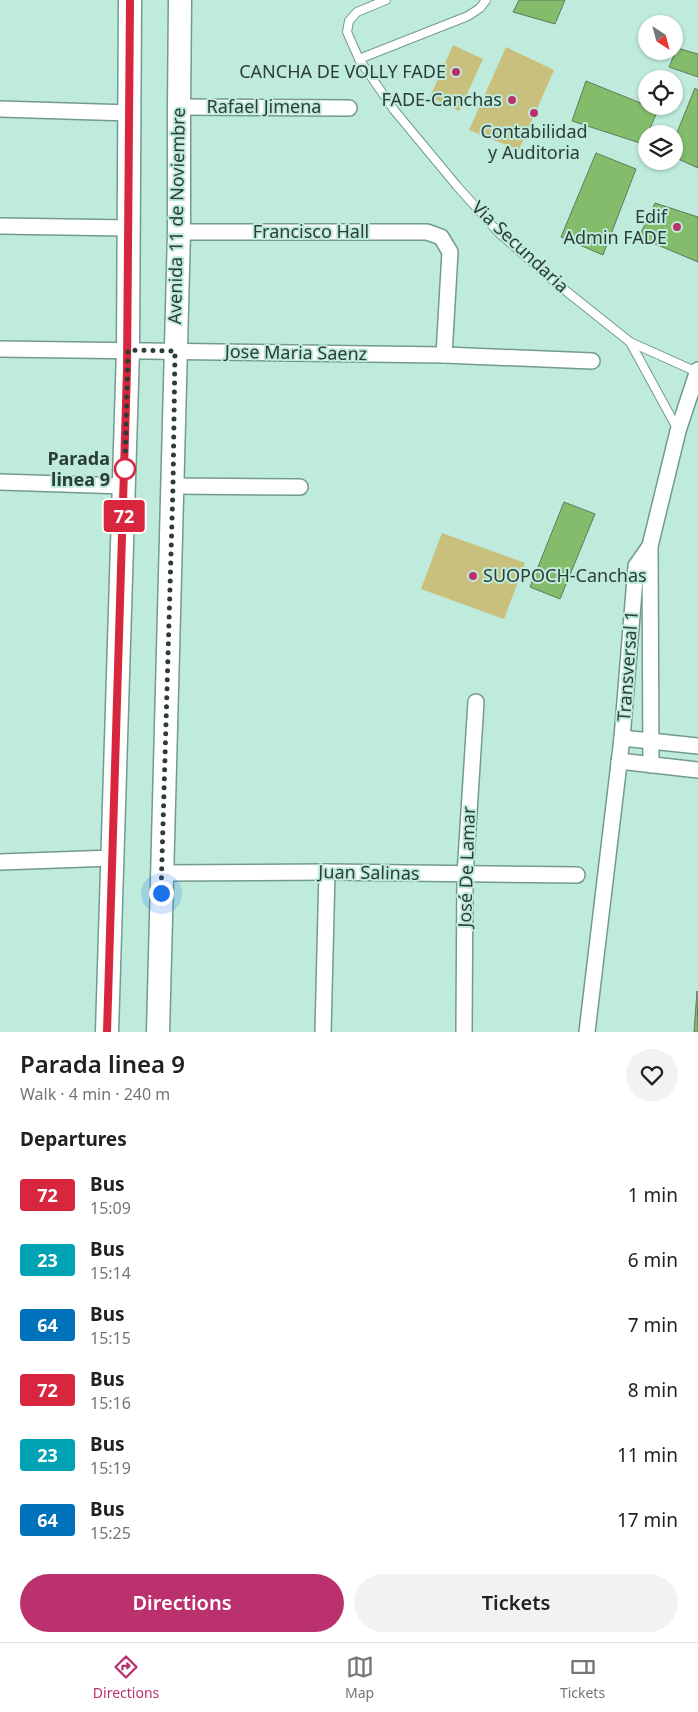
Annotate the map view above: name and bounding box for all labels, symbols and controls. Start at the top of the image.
north arrow [638,15,682,60]
map controls [638,15,683,170]
place label: CANCHA DE VOLLY FADE [239,59,446,83]
marker: CANCHA DE VOLLY FADE [450,66,462,78]
button: locate [638,70,683,115]
place label: FADE-Canchas [381,87,502,111]
street label: Rafael Jimena [207,94,321,118]
marker: FADE-Canchas [506,94,518,106]
street label: Avenida 11 de Noviembre [162,107,190,325]
marker: Contabilidad y Auditoria [528,107,540,119]
place label: Contabilidad y Auditoria [480,119,588,164]
button: layers [638,125,683,170]
street label: Via Secundaria [467,195,574,297]
place label: Edif Admin FADE [564,204,668,249]
street label: Francisco Hall [253,219,369,243]
marker: Edif Admin FADE [671,221,683,233]
street label: Jose Maria Saenz [223,339,367,365]
place label: Parada linea 9 [47,446,110,491]
marker: Parada linea 9 [114,458,136,480]
line badge: 72 [102,500,146,532]
text: 72 [114,504,134,528]
place label: SUOPOCH-Canchas [483,563,647,587]
marker: SUOPOCH-Canchas [467,570,479,582]
street label: Transversal 1 [611,610,643,722]
street label: José De Lamar [452,805,480,930]
street label: Juan Salinas [316,859,420,885]
your location [149,881,174,906]
text: Parada linea 9 [20,1047,185,1080]
button: heart [626,1049,678,1101]
text: Walk · 4 min · 240 m [20,1083,170,1105]
text: Departures [20,1126,127,1152]
text: Bus [90,1171,125,1197]
text: 1 min [628,1182,678,1208]
text: 72 [37,1183,58,1207]
text: 15:09 [90,1197,131,1219]
text: Bus [90,1236,125,1262]
text: 6 min [628,1247,678,1273]
text: 23 [37,1248,58,1272]
text: 15:14 [90,1262,131,1284]
text: Bus [90,1301,125,1327]
text: 7 min [628,1312,678,1338]
text: 64 [37,1313,58,1337]
text: 15:15 [90,1327,131,1349]
text: Bus [90,1366,125,1392]
text: 8 min [628,1377,678,1403]
text: 72 [37,1378,58,1402]
text: 15:16 [90,1392,131,1414]
text: Bus [90,1431,125,1457]
text: 11 min [617,1442,678,1468]
text: 23 [37,1443,58,1467]
text: 15:19 [90,1457,131,1479]
text: Bus [90,1496,125,1522]
text: 17 min [617,1507,678,1533]
text: 64 [37,1508,58,1532]
text: 15:25 [90,1522,131,1544]
button: Directions [20,1574,344,1632]
button: Tickets [354,1574,678,1632]
tab: Directions [93,1653,159,1702]
tab: Map [345,1653,374,1702]
tab: Tickets [560,1653,605,1702]

